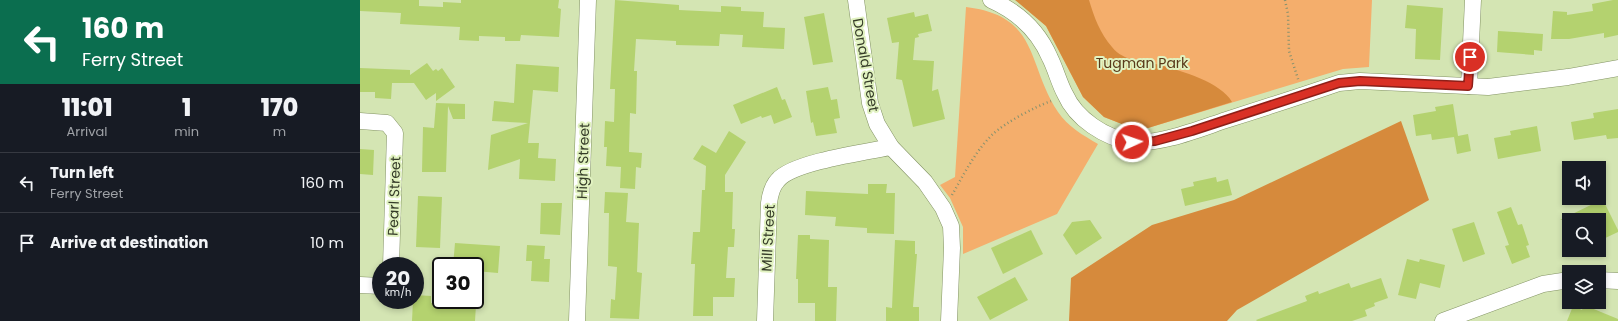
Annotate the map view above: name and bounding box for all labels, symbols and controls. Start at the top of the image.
text: 160 m [82,9,164,48]
icon: left [16,16,68,68]
street label: Donald Street [848,17,884,113]
pin [1453,40,1487,74]
icon: arrive [1459,46,1481,68]
text: Ferry Street [82,47,183,72]
park label: Tugman Park [1096,53,1189,73]
text: 11:01 [62,91,113,124]
text: 1 [182,91,191,124]
text: 170 [261,91,298,124]
position arrow [1111,121,1153,163]
text: Arrival [67,122,108,141]
text: min [174,122,199,141]
text: m [273,122,286,141]
street label: High Street [572,123,594,199]
street label: Pearl Street [383,156,405,236]
map controls [1562,161,1606,309]
button: sound [1562,161,1606,205]
text: Turn left [50,162,114,183]
icon: left [16,172,38,194]
text: 160 m [301,172,344,193]
text: Ferry Street [50,184,123,203]
street label: Mill Street [756,204,780,272]
button: search [1562,213,1606,257]
icon: arrive [16,232,38,254]
text: Arrive at destination [50,232,208,253]
text: 10 m [310,232,344,253]
speed limit sign: 30 [432,257,484,309]
text: 20 [386,264,410,292]
button: layers [1562,265,1606,309]
text: km/h [385,285,411,300]

